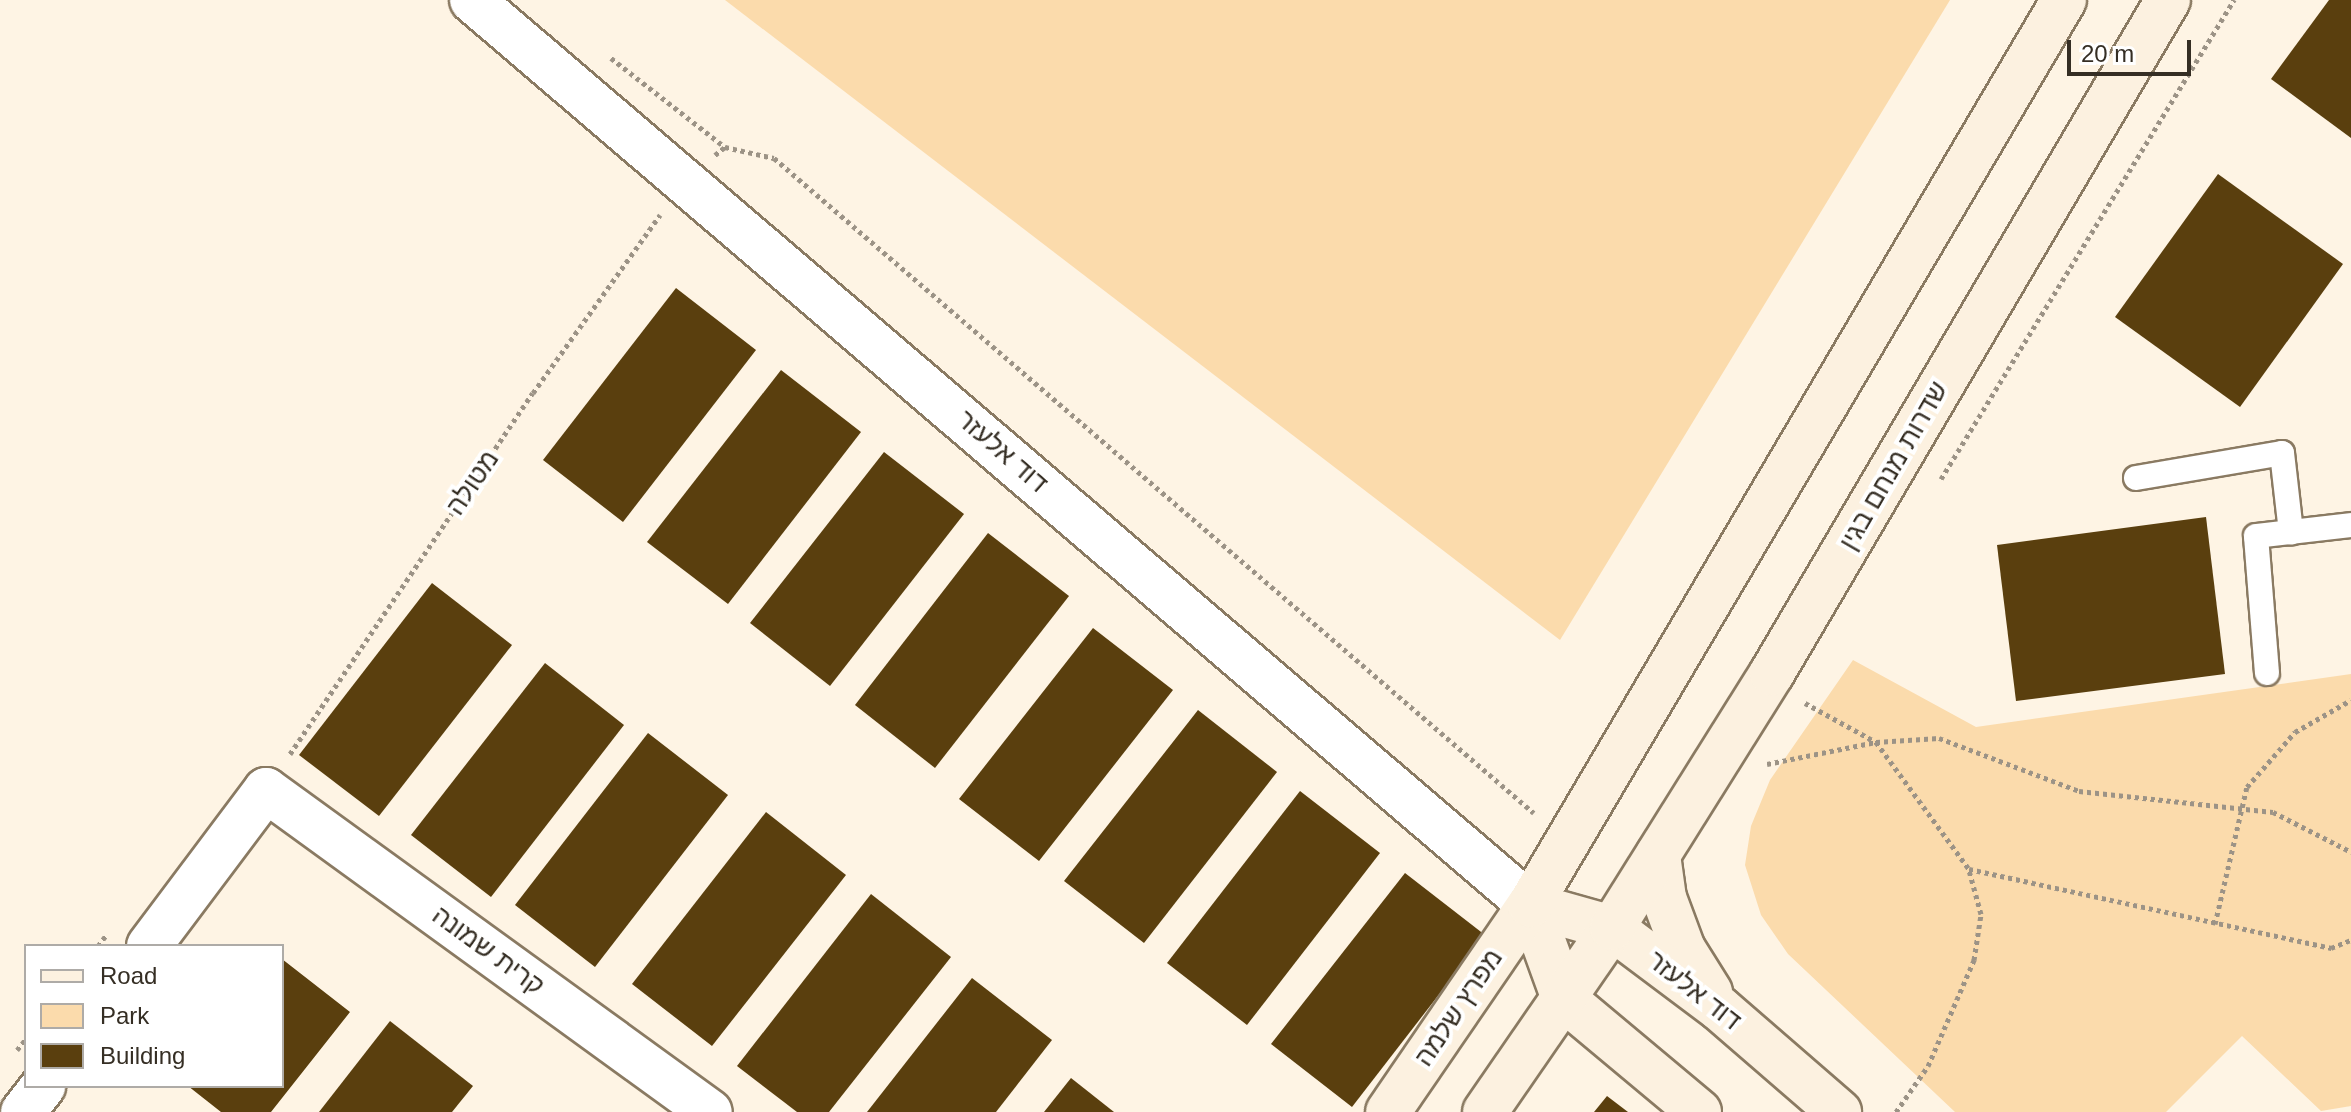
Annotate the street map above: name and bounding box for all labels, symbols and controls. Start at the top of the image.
scale bar [2071,24,2195,74]
text: 20 m [2081,40,2134,67]
street label: שדרות מנחם בגין [1833,376,1955,556]
street label: דוד אלעזר [950,404,1054,500]
street label: מטולה [440,445,506,521]
street label: קרית שמונה [426,900,550,1002]
legend [24,944,284,1088]
street label: מפרץ שלמה [1408,944,1510,1072]
street label: דוד אלעזר [1641,945,1747,1037]
text: Road [100,962,157,989]
text: Park [100,1002,149,1029]
text: Building [100,1042,185,1069]

